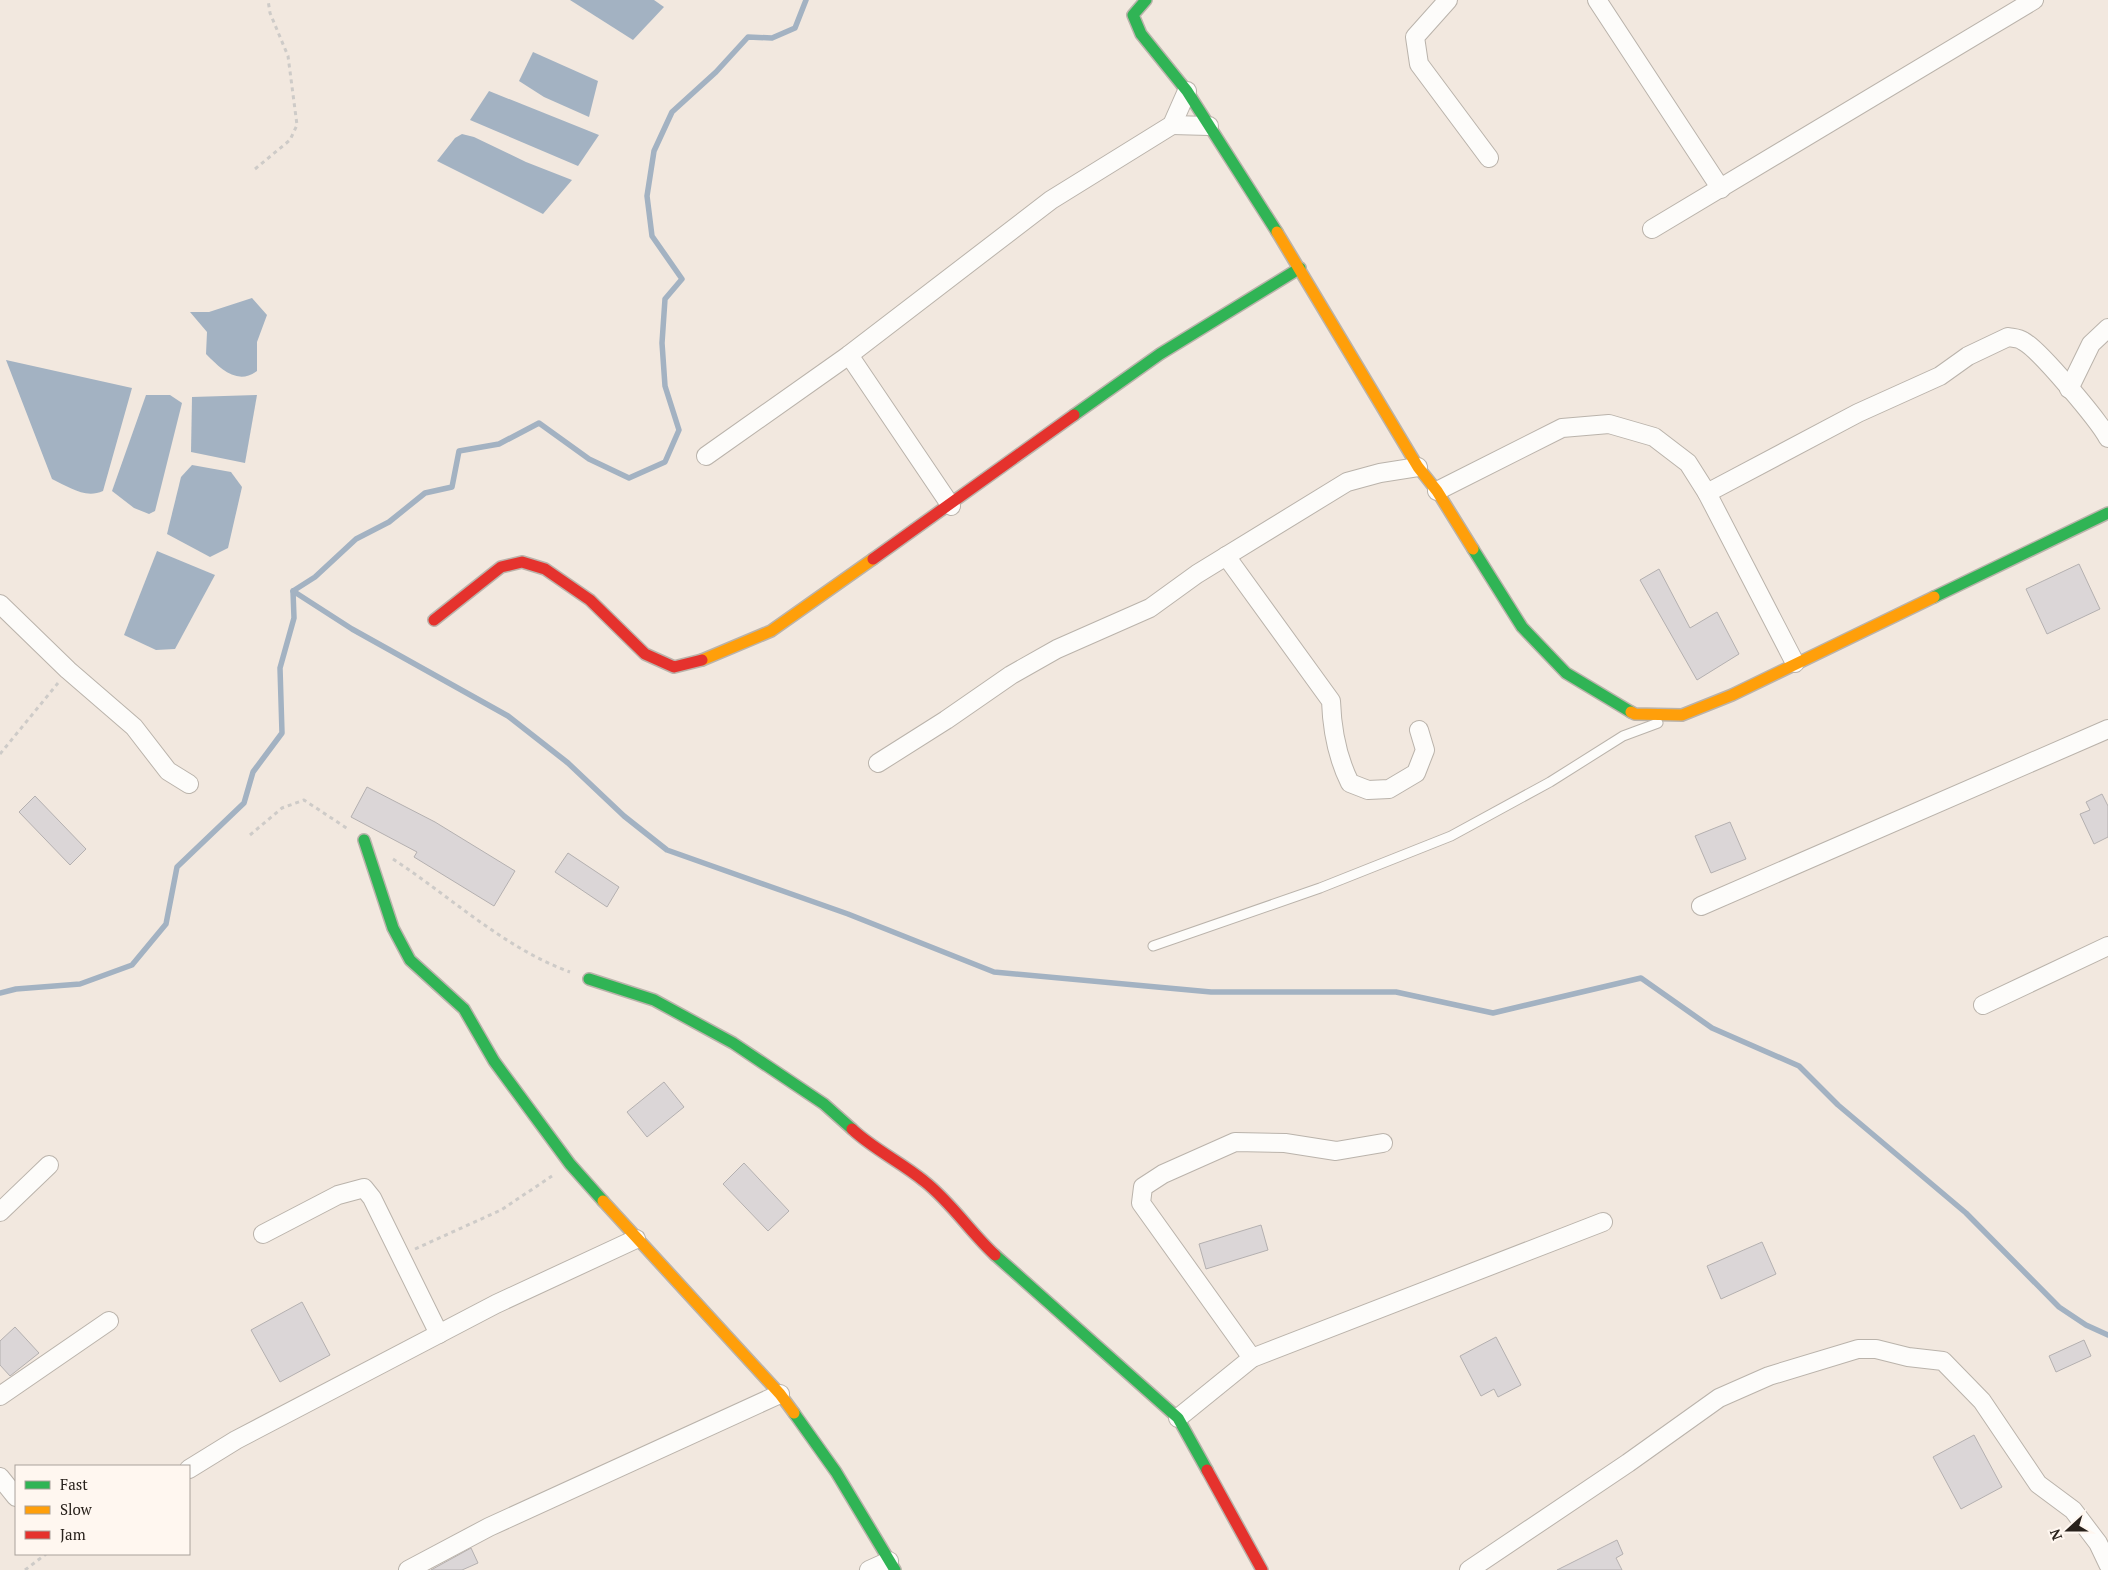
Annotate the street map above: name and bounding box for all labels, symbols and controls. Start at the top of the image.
legend [15,1465,190,1555]
text: Fast [60,1474,88,1494]
text: Slow [60,1499,93,1519]
north arrow [2043,1505,2093,1555]
text: Jam [60,1524,86,1544]
text: N [2044,1526,2066,1543]

